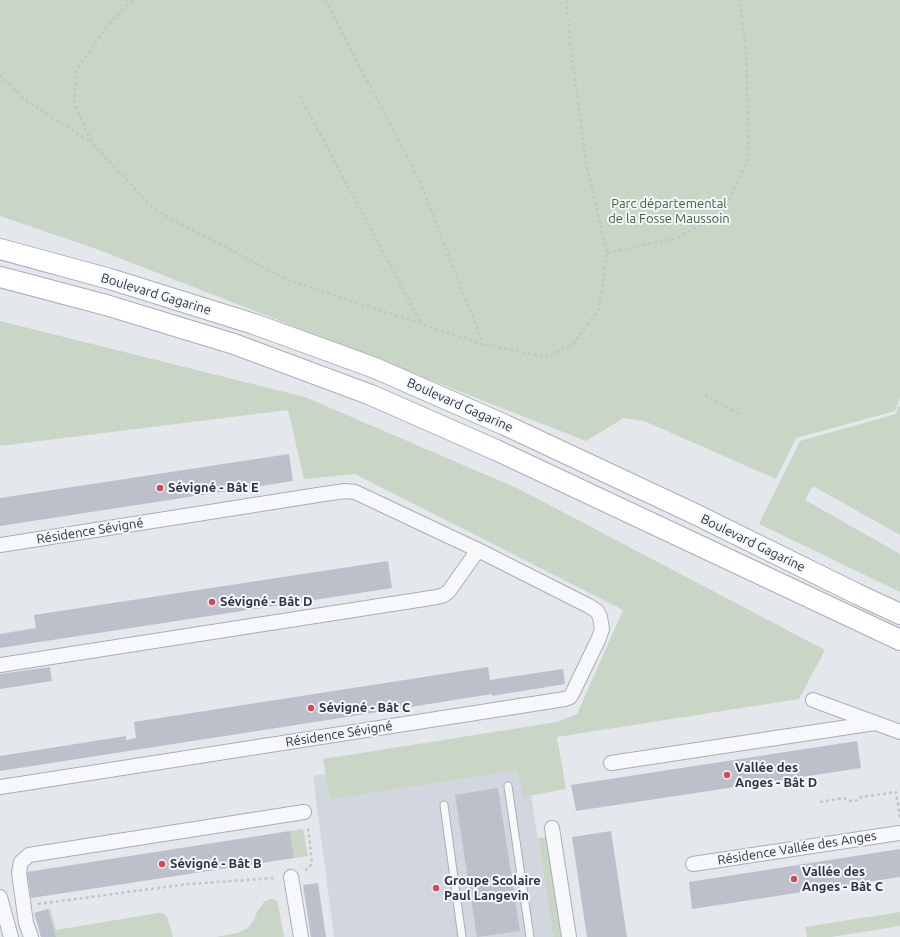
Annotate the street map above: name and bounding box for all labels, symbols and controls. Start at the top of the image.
park label: Parc départemental de la Fosse Maussoin [608,196,730,227]
street label: Boulevard Gagarine [99,270,213,318]
street label: Boulevard Gagarine [405,375,515,435]
place label: Sévigné - Bât E [168,480,259,496]
marker: Sévigné - Bât E [155,483,165,493]
street label: Boulevard Gagarine [698,511,808,575]
street label: Résidence Sévigné [35,515,145,547]
place label: Sévigné - Bât D [220,594,312,610]
marker: Sévigné - Bât D [207,597,217,607]
place label: Sévigné - Bât C [319,700,410,716]
marker: Sévigné - Bât C [306,703,316,713]
street label: Résidence Sévigné [284,718,394,750]
place label: Vallée des Anges - Bât D [735,760,817,791]
marker: Vallée des Anges - Bât D [722,770,732,780]
street label: Résidence Vallée des Anges [716,828,878,868]
place label: Sévigné - Bât B [170,856,262,872]
marker: Sévigné - Bât B [157,859,167,869]
place label: Vallée des Anges - Bât C [802,864,883,895]
place label: Groupe Scolaire Paul Langevin [444,873,541,904]
marker: Vallée des Anges - Bât C [789,874,799,884]
marker: Groupe Scolaire Paul Langevin [431,883,441,893]

